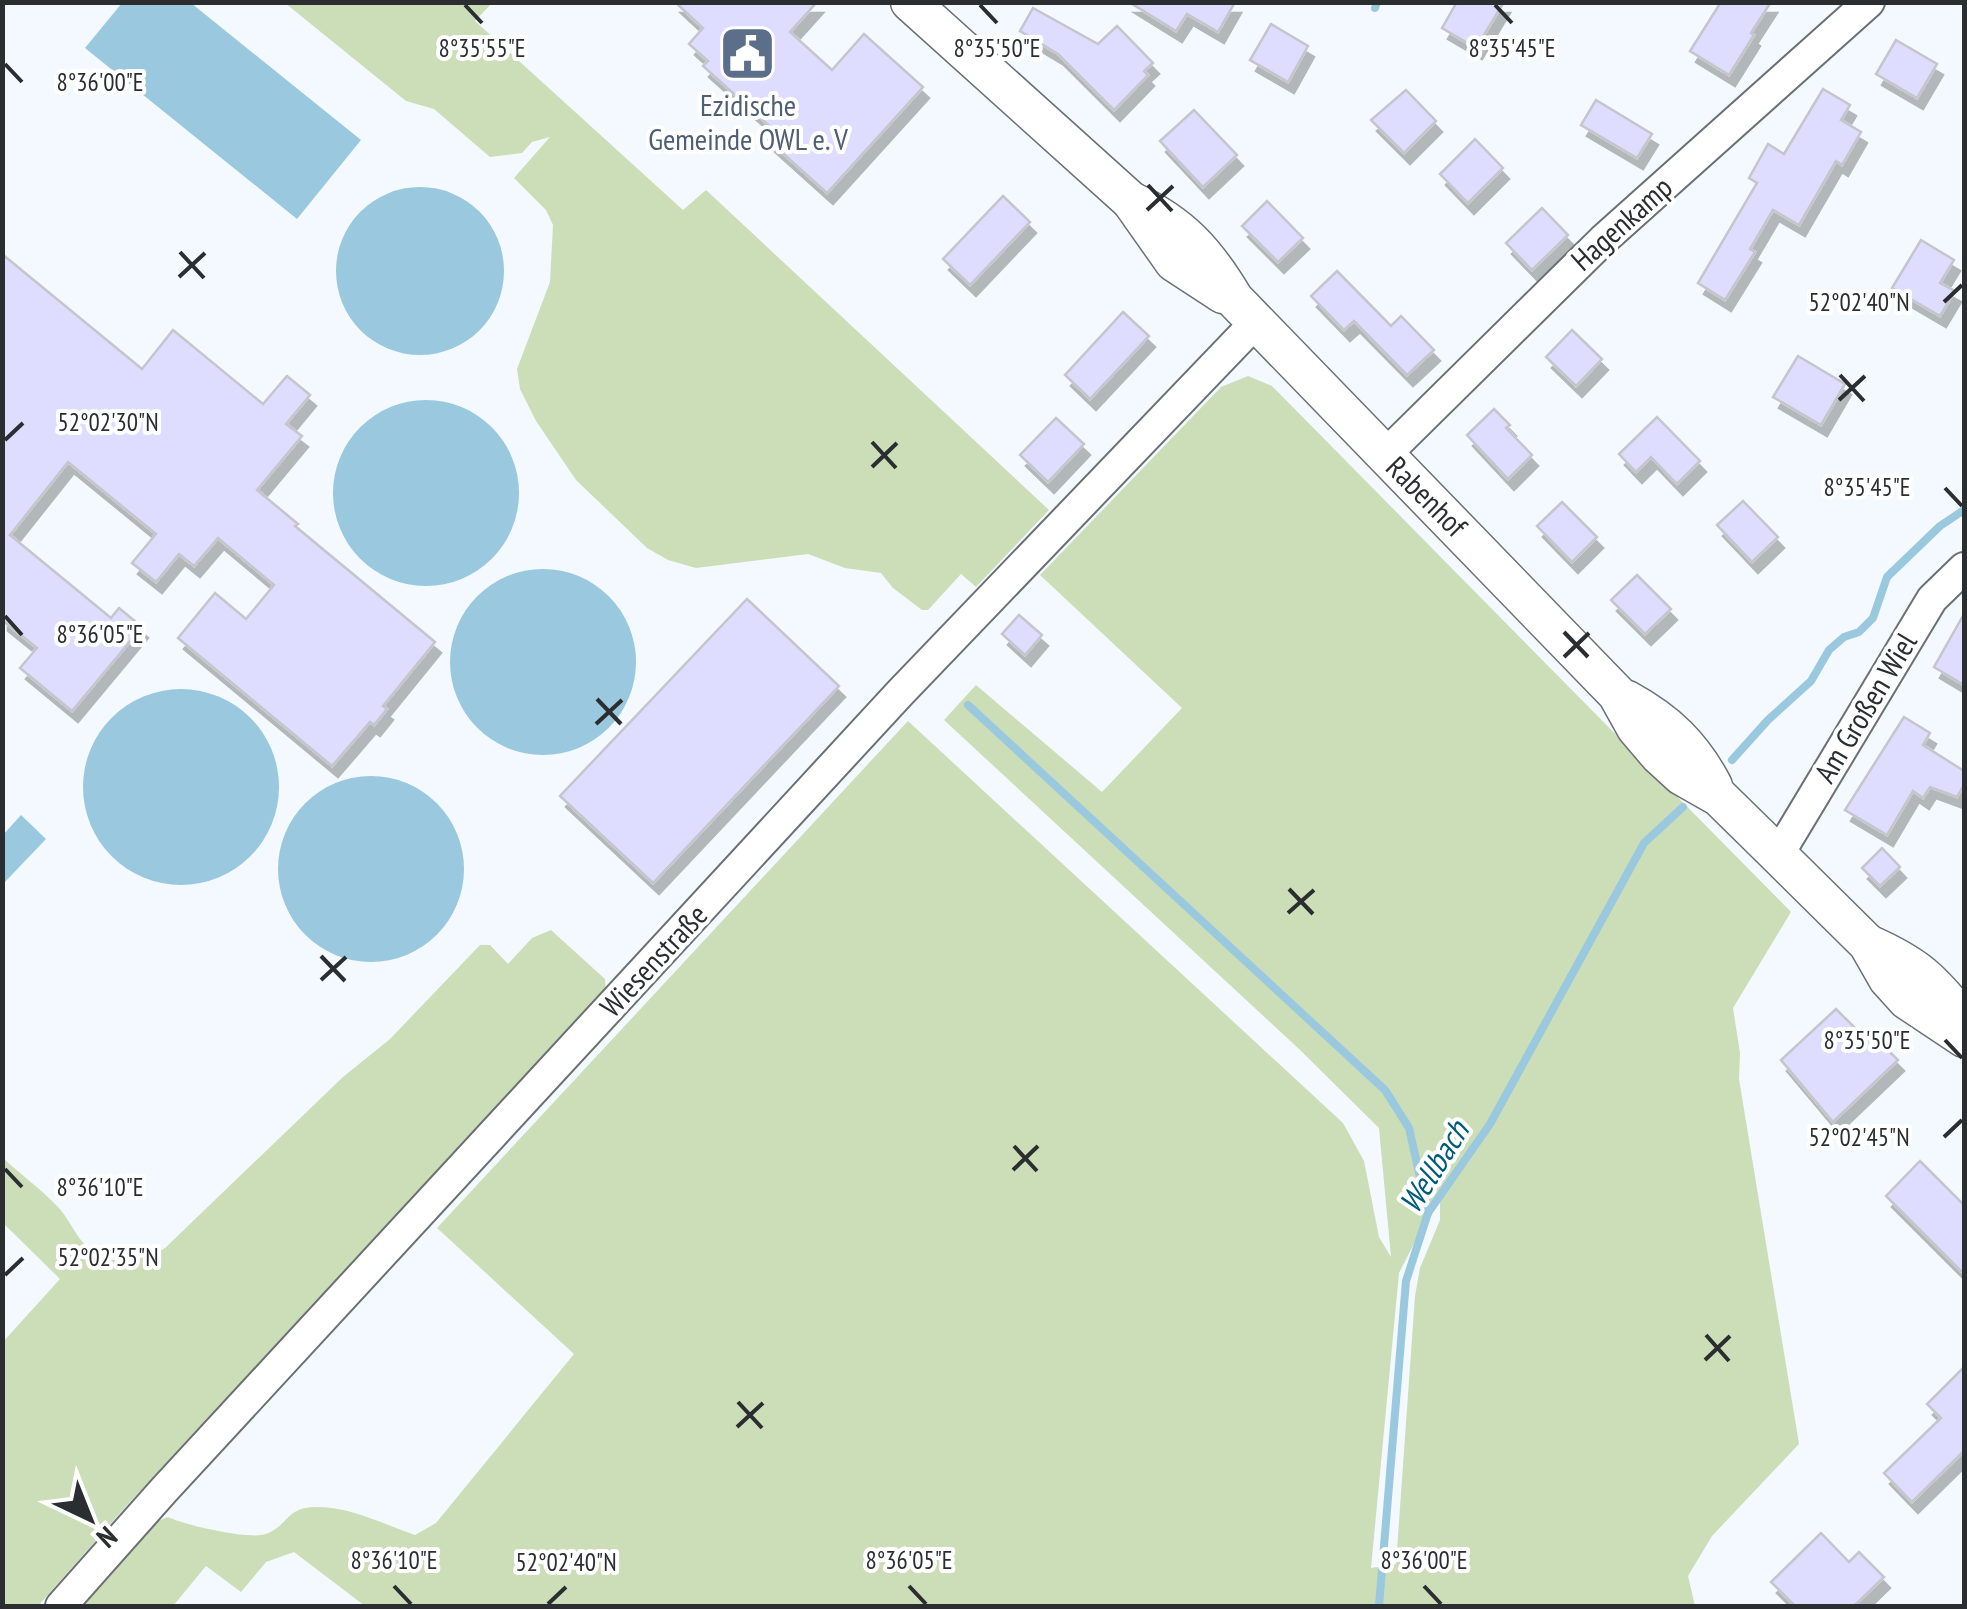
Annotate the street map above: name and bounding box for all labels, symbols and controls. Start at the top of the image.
public building icon: Ezidische Gemeinde OWL e. V [718,23,778,83]
text: 8°35'55"E [438,32,526,64]
text: 8°35'50"E [953,32,1041,64]
text: 8°35'45"E [1468,32,1556,64]
text: 8°36'00"E [56,66,144,98]
place label: Ezidische Gemeinde OWL e. V [648,85,848,158]
street label: Hagenkamp [1562,167,1680,278]
text: 52°02'40"N [1808,286,1910,318]
text: 52°02'30"N [57,406,159,438]
street label: Rabenhof [1378,447,1477,545]
text: 8°35'45"E [1823,471,1911,503]
text: 8°36'05"E [56,618,144,650]
street label: Am Großen Wiel [1805,625,1925,789]
street label: Wiesenstraße [591,895,715,1025]
text: 8°35'50"E [1823,1024,1911,1056]
water label: Wellbach [1389,1111,1479,1220]
text: 52°02'45"N [1808,1121,1910,1153]
text: 8°36'10"E [56,1171,144,1203]
text: 52°02'35"N [57,1241,159,1273]
north arrow [40,1469,140,1569]
text: N [89,1519,126,1556]
text: 8°36'10"E [350,1544,438,1576]
text: 8°36'05"E [865,1544,953,1576]
text: 8°36'00"E [1380,1544,1468,1576]
text: 52°02'40"N [515,1546,617,1578]

